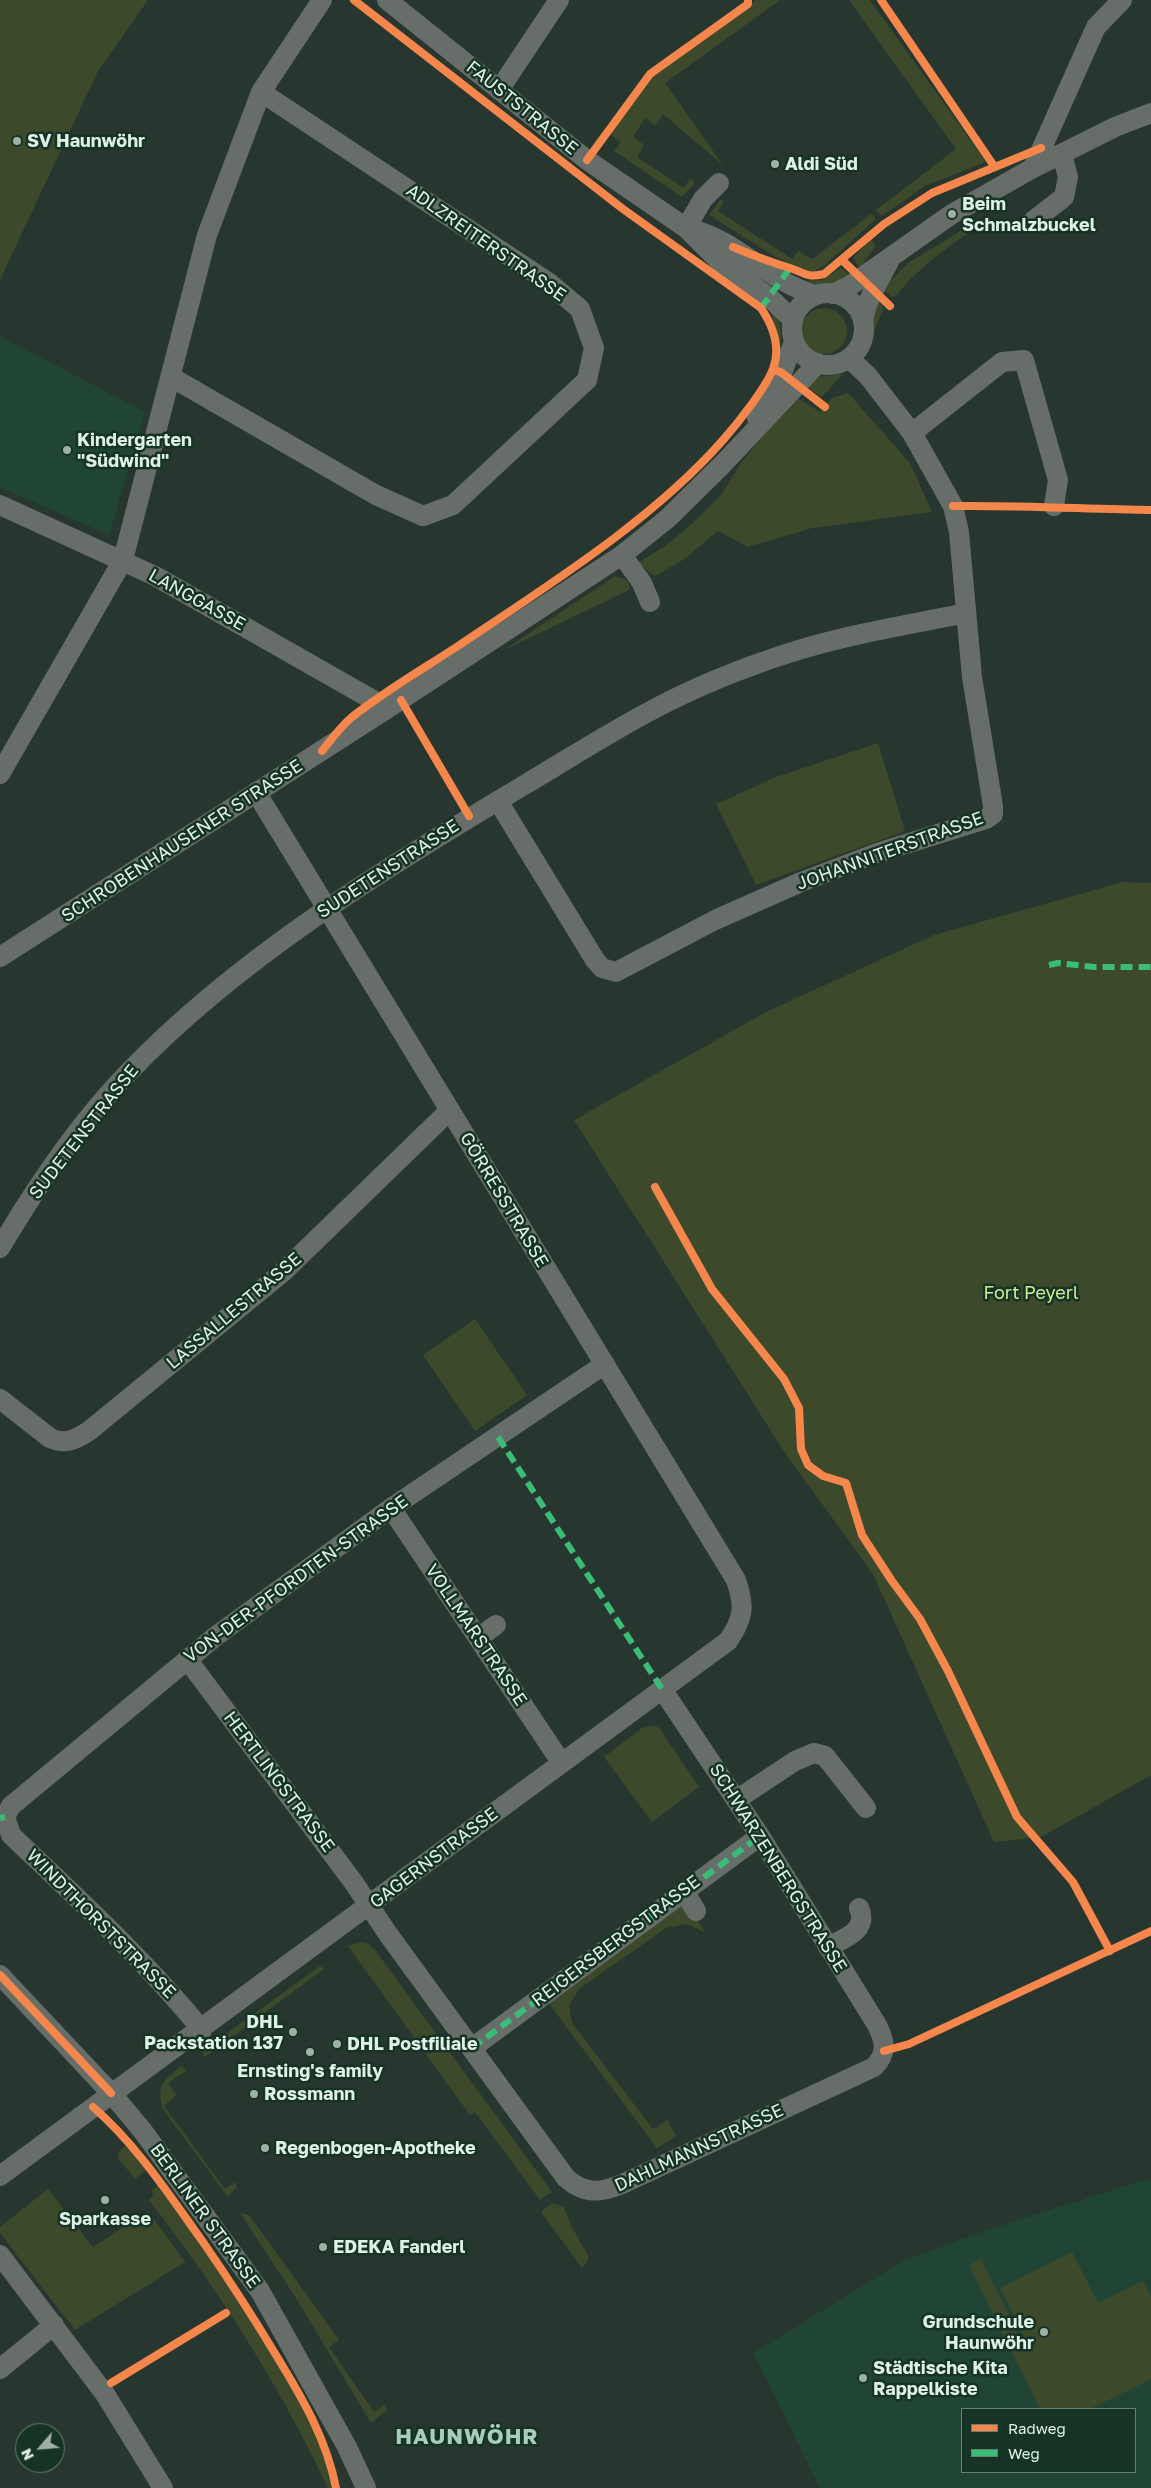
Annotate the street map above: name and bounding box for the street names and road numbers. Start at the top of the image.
street label: FAUSTSTRASSE [462,56,582,160]
street label: ADLZREITERSTRASSE [402,180,570,306]
street label: LANGGASSE [145,565,249,635]
street label: SCHROBENHAUSENER STRASSE [58,755,306,927]
street label: JOHANNITERSTRASSE [794,807,986,895]
street label: SUDETENSTRASSE [313,815,463,923]
street label: SUDETENSTRASSE [25,1060,143,1204]
street label: GÖRRESSTRASSE [455,1129,553,1271]
street label: LASSALLESTRASSE [162,1248,306,1374]
street label: VON-DER-PFORDTEN-STRASSE [180,1490,412,1668]
street label: VOLLMARSTRASSE [421,1560,531,1710]
street label: HERTLINGSTRASSE [219,1707,339,1857]
street label: SCHWARZENBERGSTRASSE [705,1760,851,1976]
street label: GAGERNSTRASSE [366,1803,502,1913]
street label: WINDTHORSTSTRASSE [22,1845,180,2003]
street label: REIGERSBERGSTRASSE [528,1871,704,2011]
street label: DAHLMANNSTRASSE [611,2099,787,2197]
street label: BERLINER STRASSE [145,2140,265,2292]

